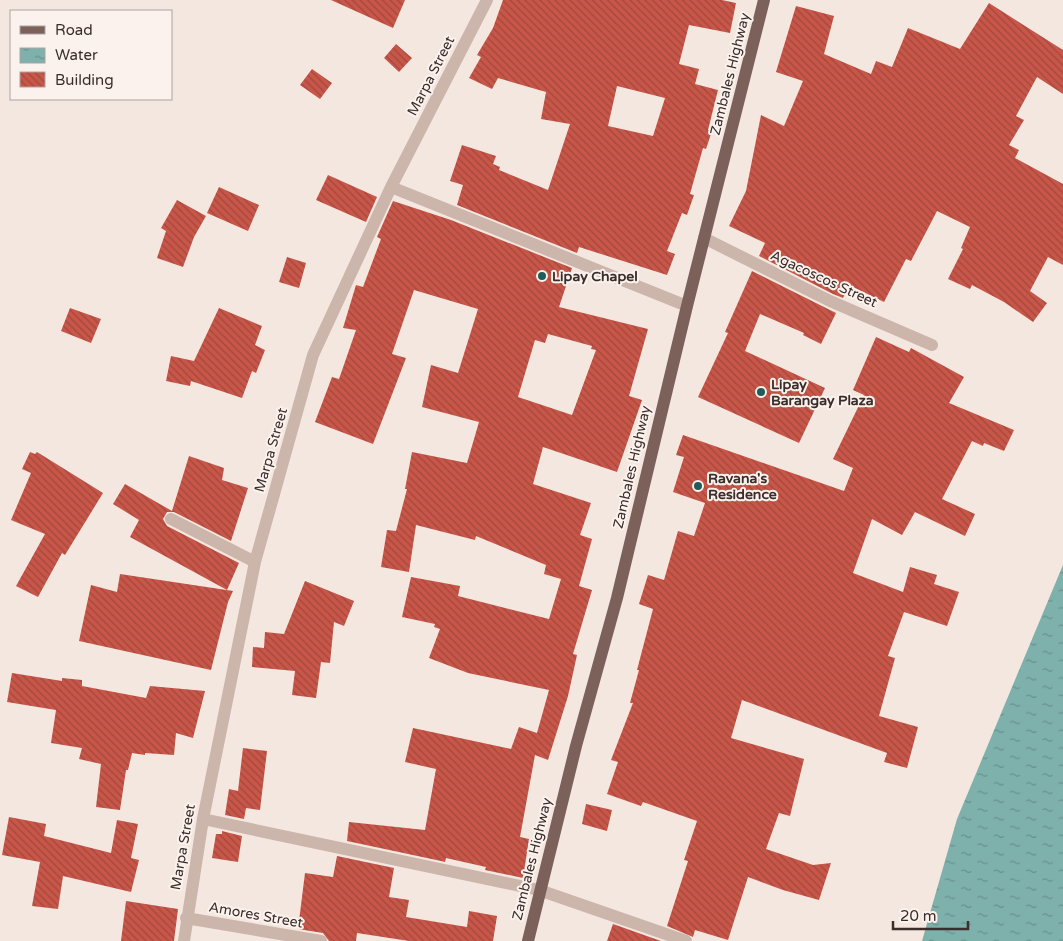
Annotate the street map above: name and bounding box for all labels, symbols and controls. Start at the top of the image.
legend [10,10,172,100]
street label: Zambales Highway [707,11,754,137]
text: Road [55,21,93,39]
street label: Marpa Street [404,33,459,119]
text: Water [55,46,98,64]
text: Building [55,71,114,89]
street label: Agacoscos Street [768,247,881,311]
place label: Lipay Chapel [552,268,638,285]
marker: Lipay Chapel [536,270,548,282]
place label: Lipay Barangay Plaza [771,376,874,409]
marker: Lipay Barangay Plaza [755,386,767,398]
street label: Zambales Highway [610,403,655,530]
street label: Marpa Street [251,405,291,494]
place label: Ravana's Residence [708,470,777,503]
marker: Ravana's Residence [692,480,704,492]
street label: Zambales Highway [509,796,556,922]
street label: Marpa Street [167,802,199,891]
street label: Amores Street [208,898,305,932]
scale bar [893,898,968,930]
text: 20 m [900,907,937,925]

